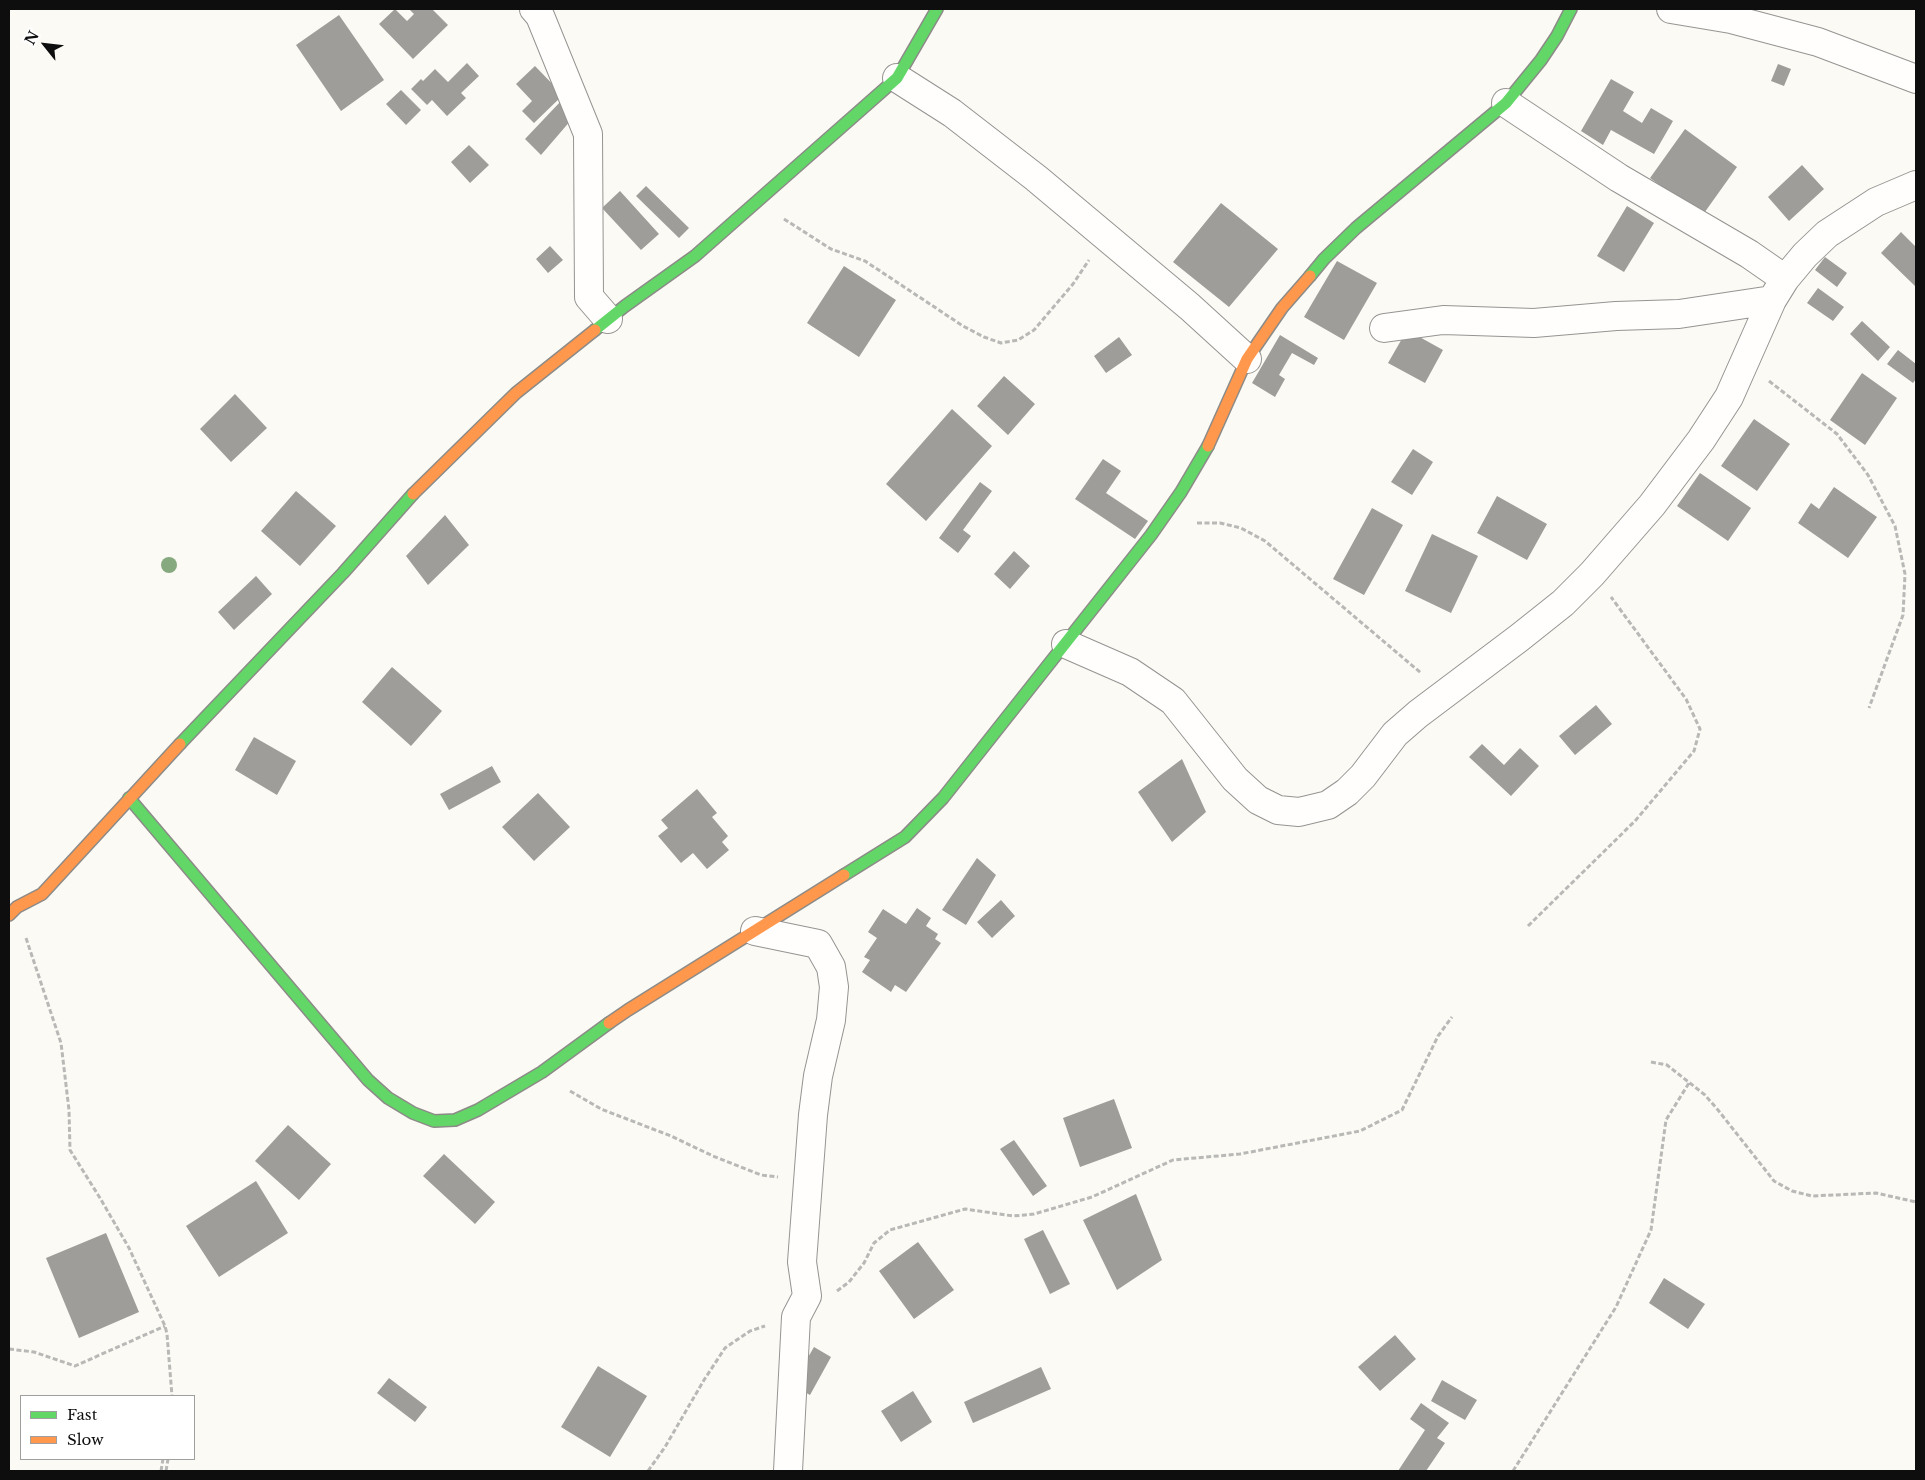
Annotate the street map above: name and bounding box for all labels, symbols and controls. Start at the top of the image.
north arrow [20,20,70,70]
text: N [21,28,43,48]
legend [20,1395,195,1460]
text: Fast [67,1405,97,1424]
text: Slow [67,1430,104,1449]

